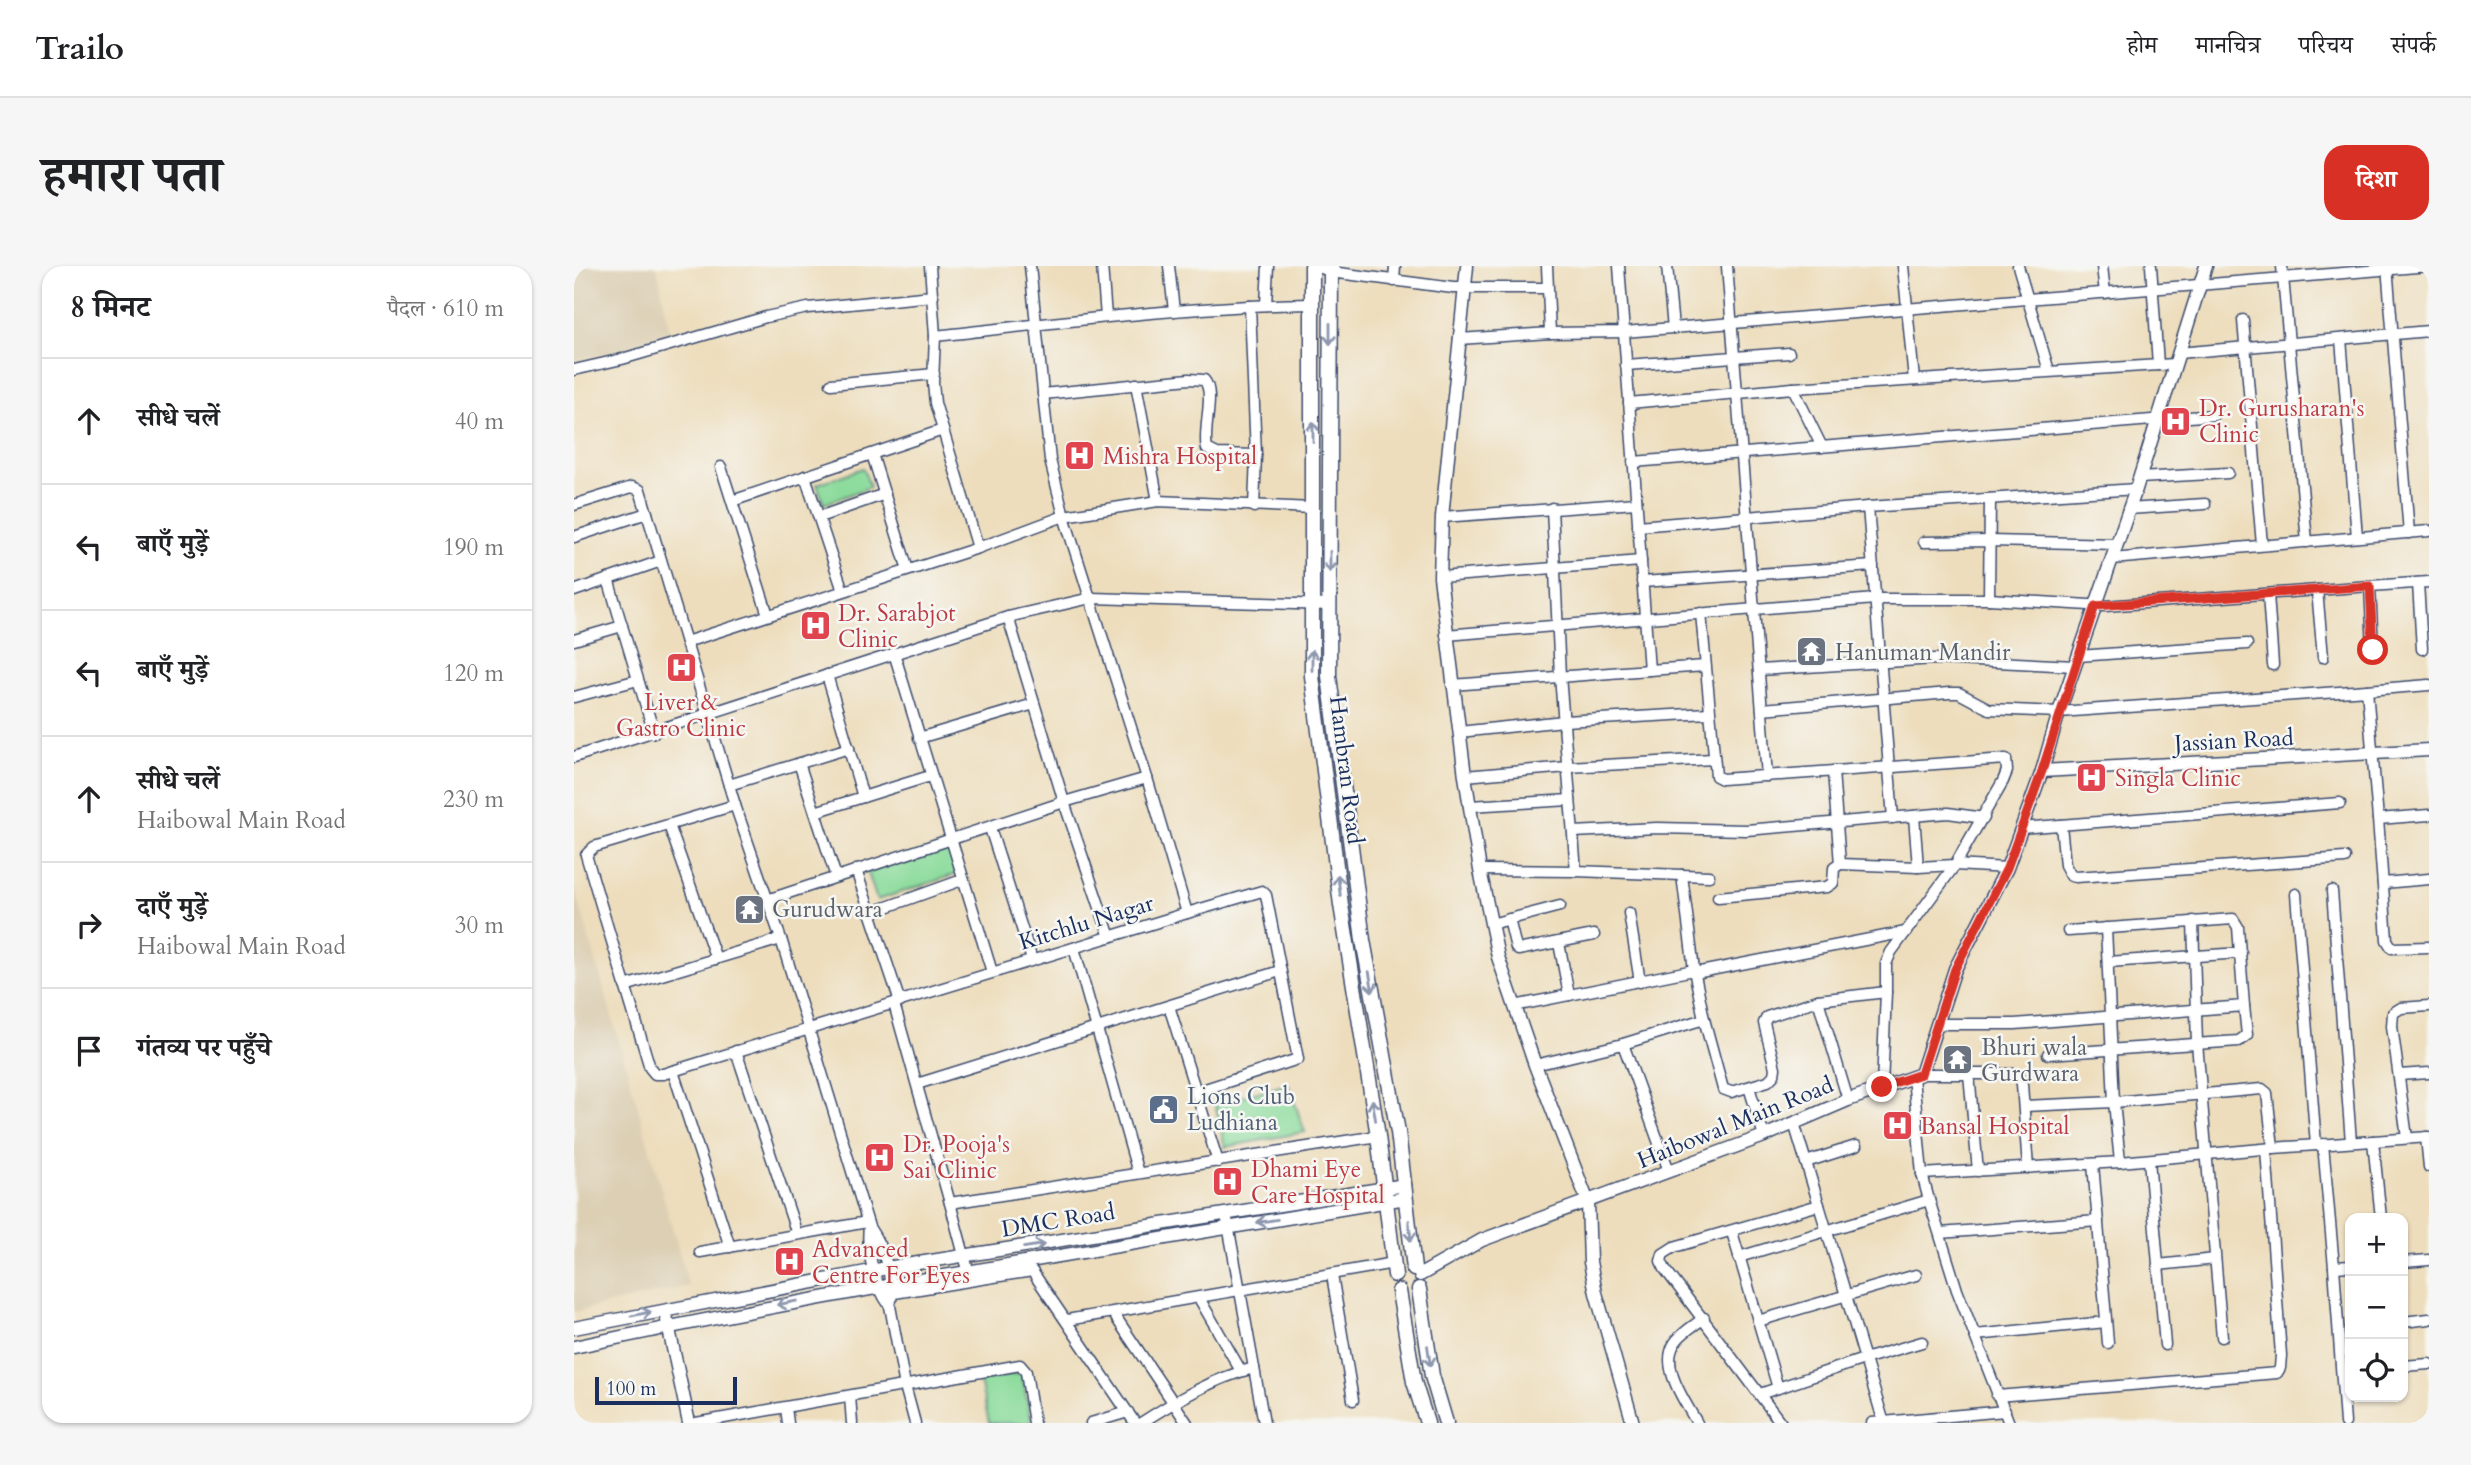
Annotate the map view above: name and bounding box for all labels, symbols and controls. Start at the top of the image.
text: Trailo [35,26,124,71]
text: होम [2127,29,2157,62]
text: मानचित्र [2195,29,2261,62]
text: परिचय [2299,29,2353,62]
text: संपर्क [2391,29,2436,62]
text: हमारा पता [42,142,222,209]
button: दिशा [2324,145,2429,220]
text: 8 मिनट [70,287,150,328]
text: पैदल · 610 m [387,293,504,324]
one-way arrow [1323,322,1337,345]
place label: Dr. Gurusharan's Clinic [2199,393,2365,450]
text: सीधे चलें [137,400,219,435]
icon: ahead [70,402,108,440]
hospital icon: Dr. Gurusharan's Clinic [2159,404,2193,438]
text: 40 m [455,406,504,437]
one-way arrow [1306,421,1320,444]
hospital icon: Mishra Hospital [1063,439,1097,473]
place label: Mishra Hospital [1103,441,1257,472]
text: बाएँ मुड़ें [137,526,208,561]
icon: left [70,528,108,566]
text: 190 m [443,532,504,563]
one-way arrow [1323,550,1337,573]
place label: Dr. Sarabjot Clinic [838,598,955,655]
hospital icon: Dr. Sarabjot Clinic [798,609,832,643]
route start [2357,634,2388,665]
temple icon: Hanuman Mandir [1795,635,1829,669]
place label: Hanuman Mandir [1835,637,2011,668]
one-way arrow [1305,648,1319,671]
hospital icon: Liver & Gastro Clinic [664,651,698,685]
text: बाएँ मुड़ें [137,652,208,687]
icon: left [70,654,108,692]
text: 120 m [443,658,504,689]
place label: Liver & Gastro Clinic [616,687,746,744]
street label: Hambran Road [1322,694,1371,847]
street label: Jassian Road [2171,722,2295,759]
hospital icon: Singla Clinic [2075,761,2109,795]
text: सीधे चलें [137,763,219,798]
place label: Singla Clinic [2115,763,2241,794]
icon: ahead [70,780,108,818]
text: 230 m [443,784,504,815]
text: Haibowal Main Road [137,805,346,836]
one-way arrow [1332,875,1345,897]
street label: Kitchlu Nagar [1015,887,1158,958]
text: दाएँ मुड़ें [137,889,208,924]
temple icon: Gurudwara [732,892,766,926]
place label: Gurudwara [772,894,883,925]
icon: right [70,906,108,944]
text: 30 m [455,910,504,941]
text: Haibowal Main Road [137,931,346,962]
one-way arrow [1365,970,1378,993]
text: गंतव्य पर पहुँचे [137,1030,271,1065]
icon: arrive [70,1032,108,1070]
place label: Bhuri wala Gurdwara [1981,1032,2087,1089]
temple icon: Bhuri wala Gurdwara [1941,1043,1975,1077]
street label: Haibowal Main Road [1633,1069,1838,1176]
route end [1866,1071,1897,1102]
place label: Lions Club Ludhiana [1187,1081,1295,1138]
public building icon: Lions Club Ludhiana [1147,1092,1181,1126]
one-way arrow [1367,1099,1380,1122]
hospital icon: Bansal Hospital [1880,1109,1914,1143]
place label: Bansal Hospital [1920,1111,2070,1142]
place label: Dr. Pooja's Sai Clinic [903,1129,1010,1186]
hospital icon: Dr. Pooja's Sai Clinic [863,1140,897,1174]
place label: Dhami Eye Care Hospital [1251,1154,1385,1211]
hospital icon: Dhami Eye Care Hospital [1211,1165,1245,1199]
street label: DMC Road [999,1196,1118,1245]
map controls [2345,1213,2408,1402]
button: + [2345,1213,2408,1276]
one-way arrow [1256,1215,1278,1228]
one-way arrow [1404,1219,1417,1242]
place label: Advanced Centre For Eyes [812,1234,970,1291]
one-way arrow [1022,1239,1045,1252]
hospital icon: Advanced Centre For Eyes [772,1245,806,1279]
button: − [2345,1276,2408,1339]
one-way arrow [776,1297,799,1310]
one-way arrow [629,1307,652,1321]
button: locate [2345,1339,2408,1402]
one-way arrow [1423,1344,1436,1367]
scale bar [595,1374,737,1406]
text: 100 m [606,1376,656,1402]

